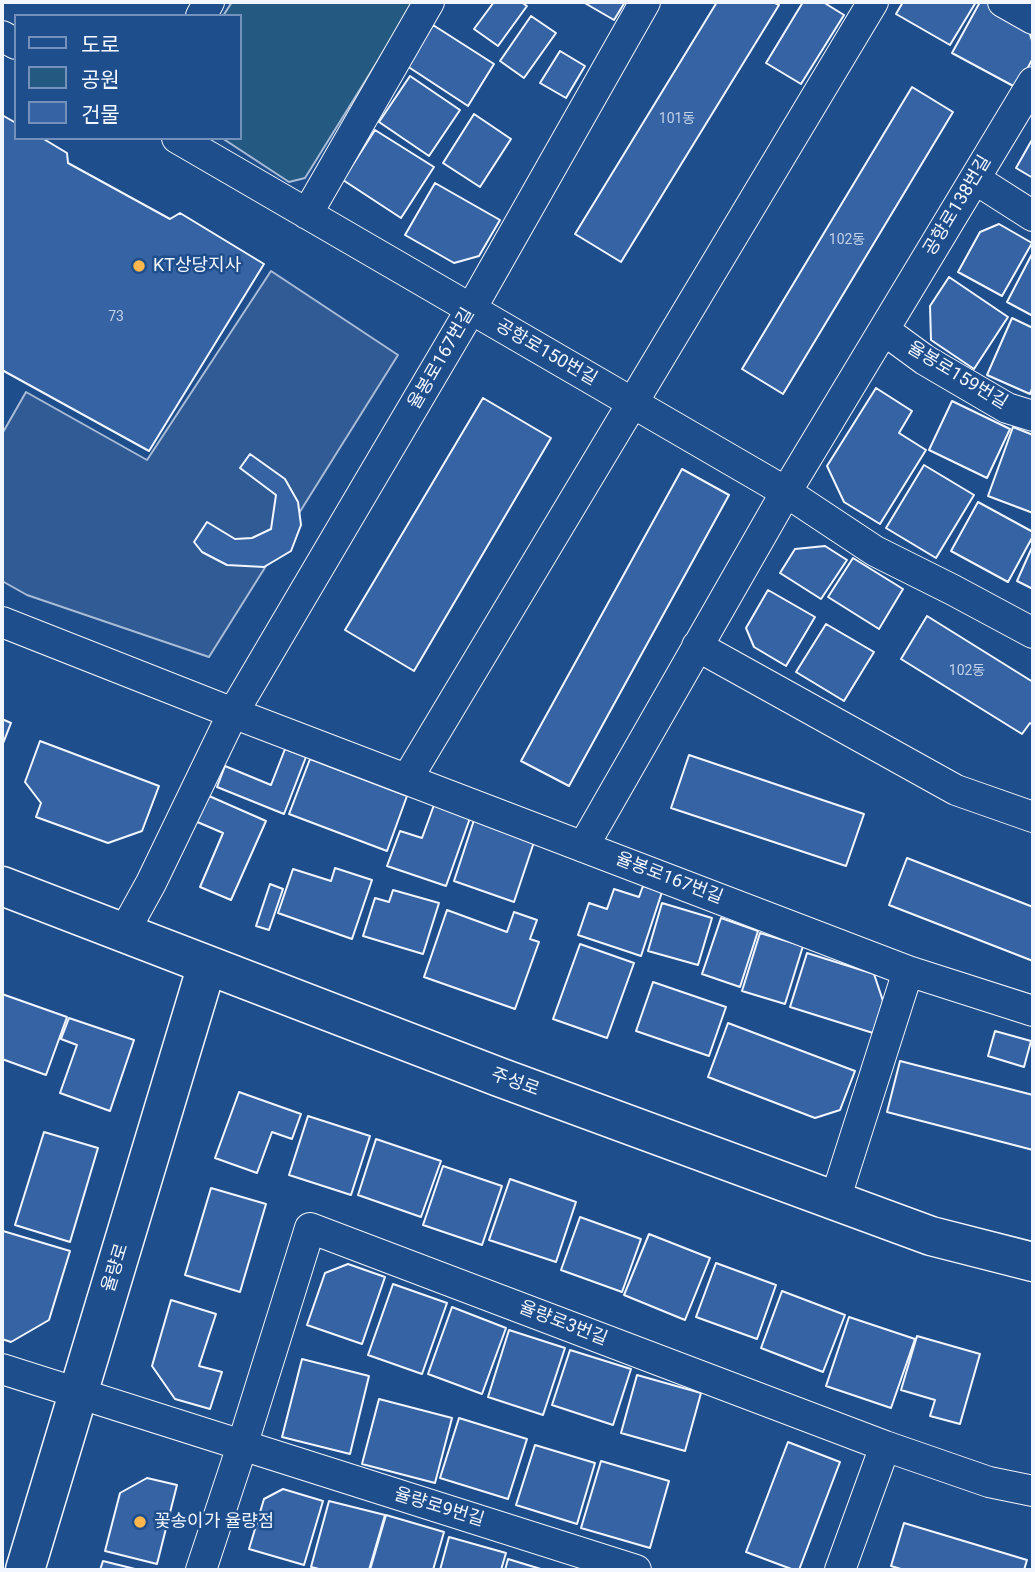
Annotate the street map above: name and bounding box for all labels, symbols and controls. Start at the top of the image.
legend [14,14,242,140]
text: 도로 [81,33,120,57]
text: 공원 [81,68,120,92]
text: 건물 [81,103,120,127]
house number: 101동 [659,111,695,127]
street label: 공항로138번길 [920,152,996,260]
house number: 102동 [829,232,865,248]
place label: KT상당지사 [153,255,241,277]
marker: KT상당지사 [131,258,147,274]
street label: 율봉로167번길 [404,305,480,413]
house number: 73 [108,309,124,325]
street label: 공항로150번길 [492,315,600,391]
street label: 율봉로159번길 [903,338,1011,414]
house number: 102동 [949,663,985,679]
street label: 율봉로167번길 [612,849,726,909]
street label: 주성로 [488,1064,542,1102]
street label: 율량로 [98,1241,134,1295]
street label: 율량로3번길 [516,1297,610,1351]
street label: 율량로9번길 [391,1484,487,1532]
place label: 꽃송이가 율량점 [154,1511,274,1533]
marker: 꽃송이가 율량점 [132,1514,148,1530]

